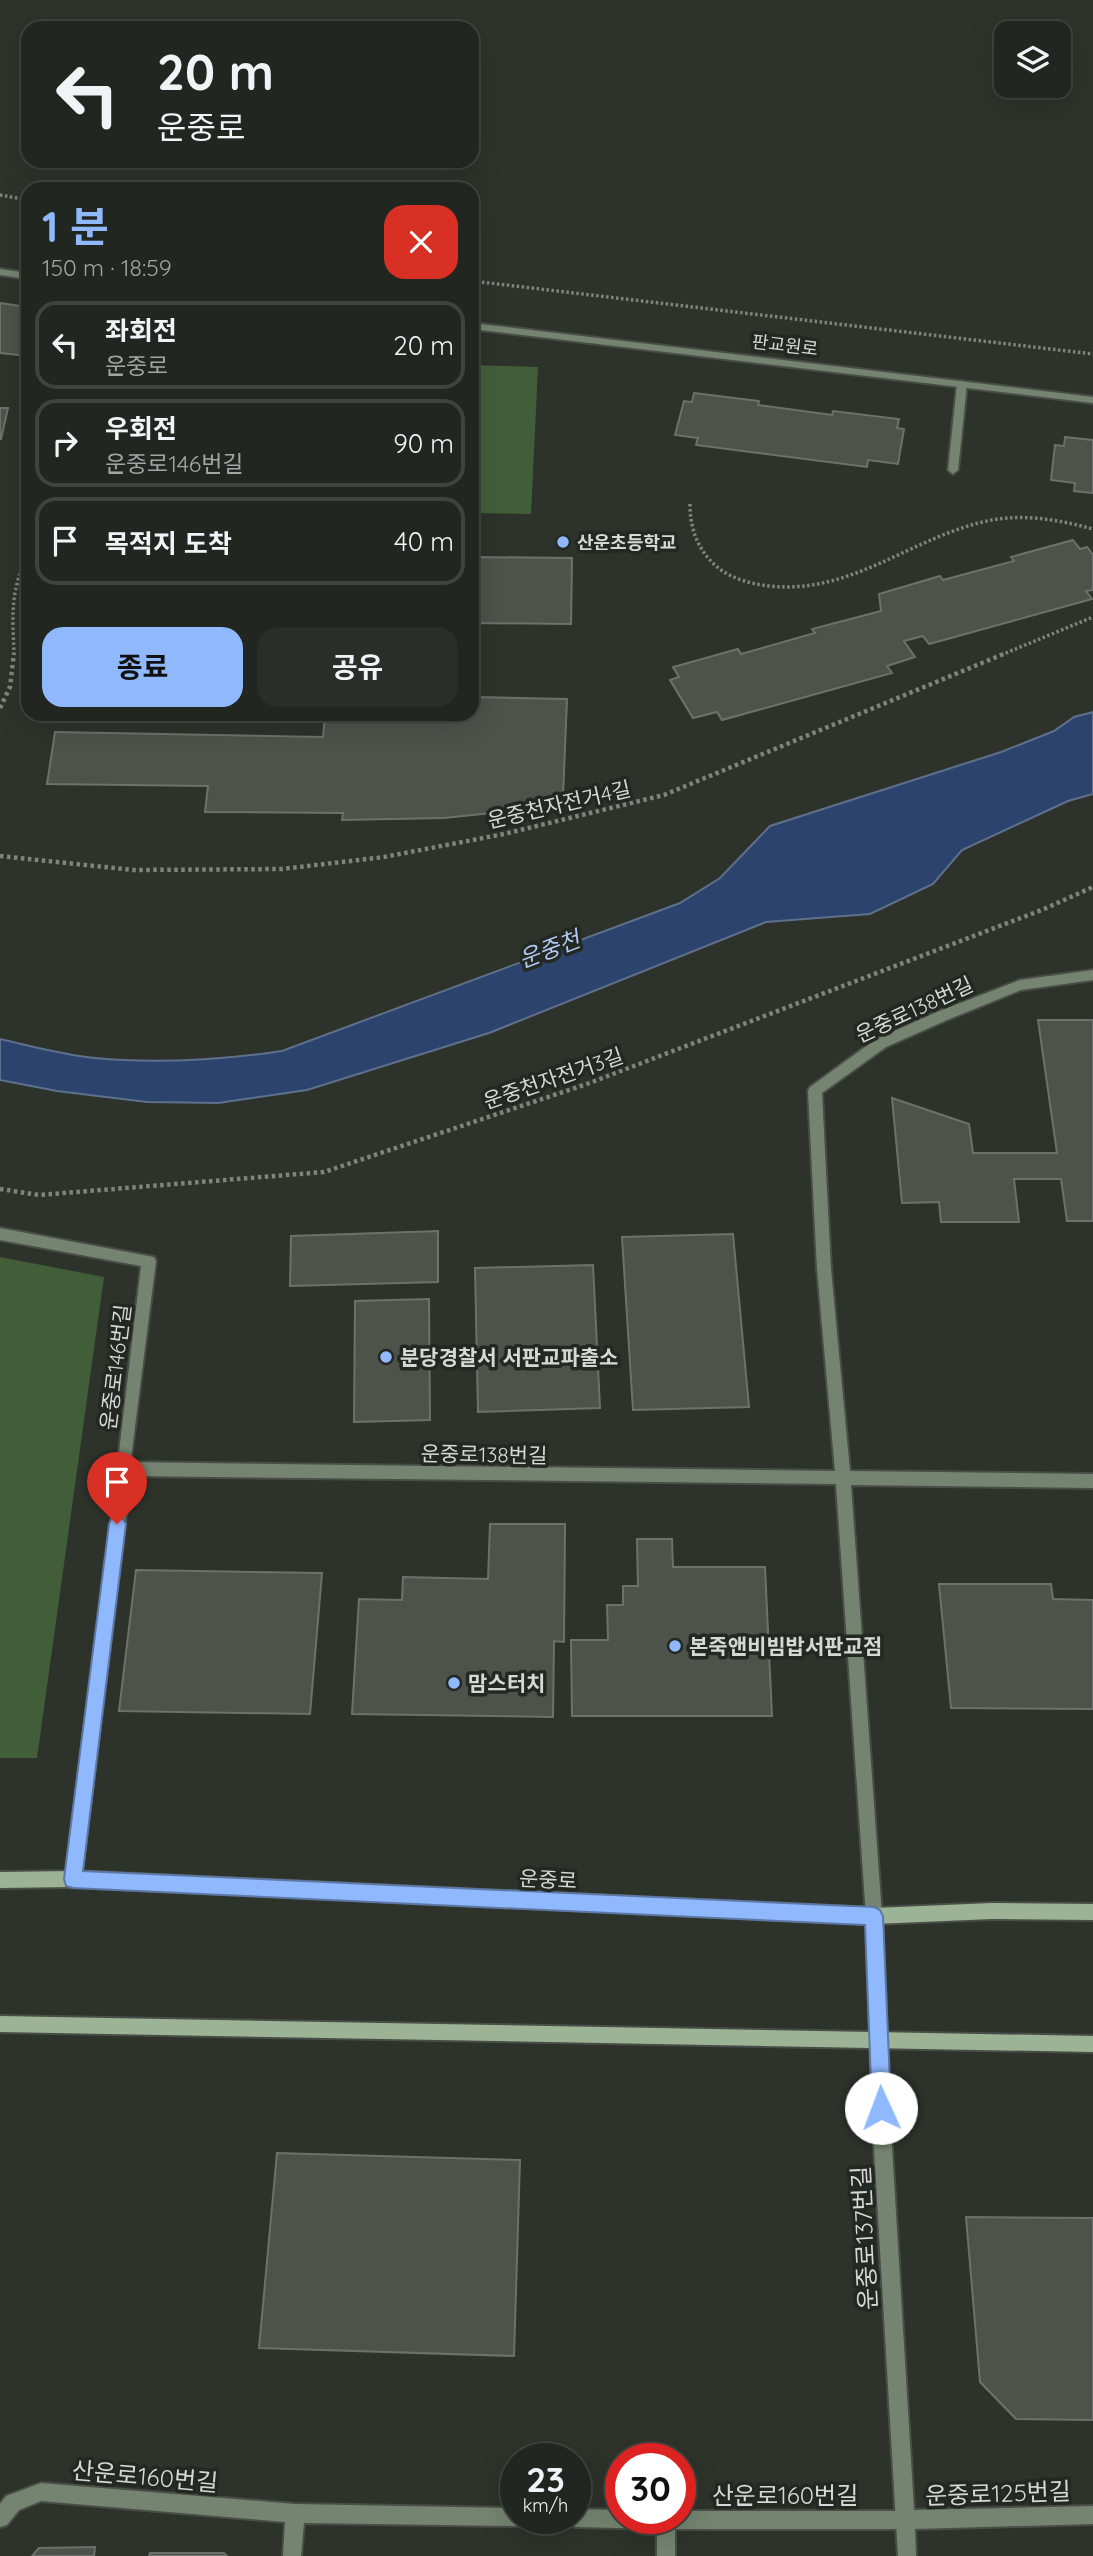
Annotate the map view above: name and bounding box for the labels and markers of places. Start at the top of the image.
place label: 산운초등학교 [577,531,676,554]
marker: 산운초등학교 [555,534,571,550]
place label: 분당경찰서 서판교파출소 [400,1344,618,1370]
marker: 분당경찰서 서판교파출소 [378,1349,394,1365]
pin [87,1452,147,1524]
place label: 본죽앤비빔밥서판교점 [689,1633,882,1659]
marker: 본죽앤비빔밥서판교점 [667,1638,683,1654]
place label: 맘스터치 [468,1670,545,1696]
marker: 맘스터치 [446,1675,462,1691]

